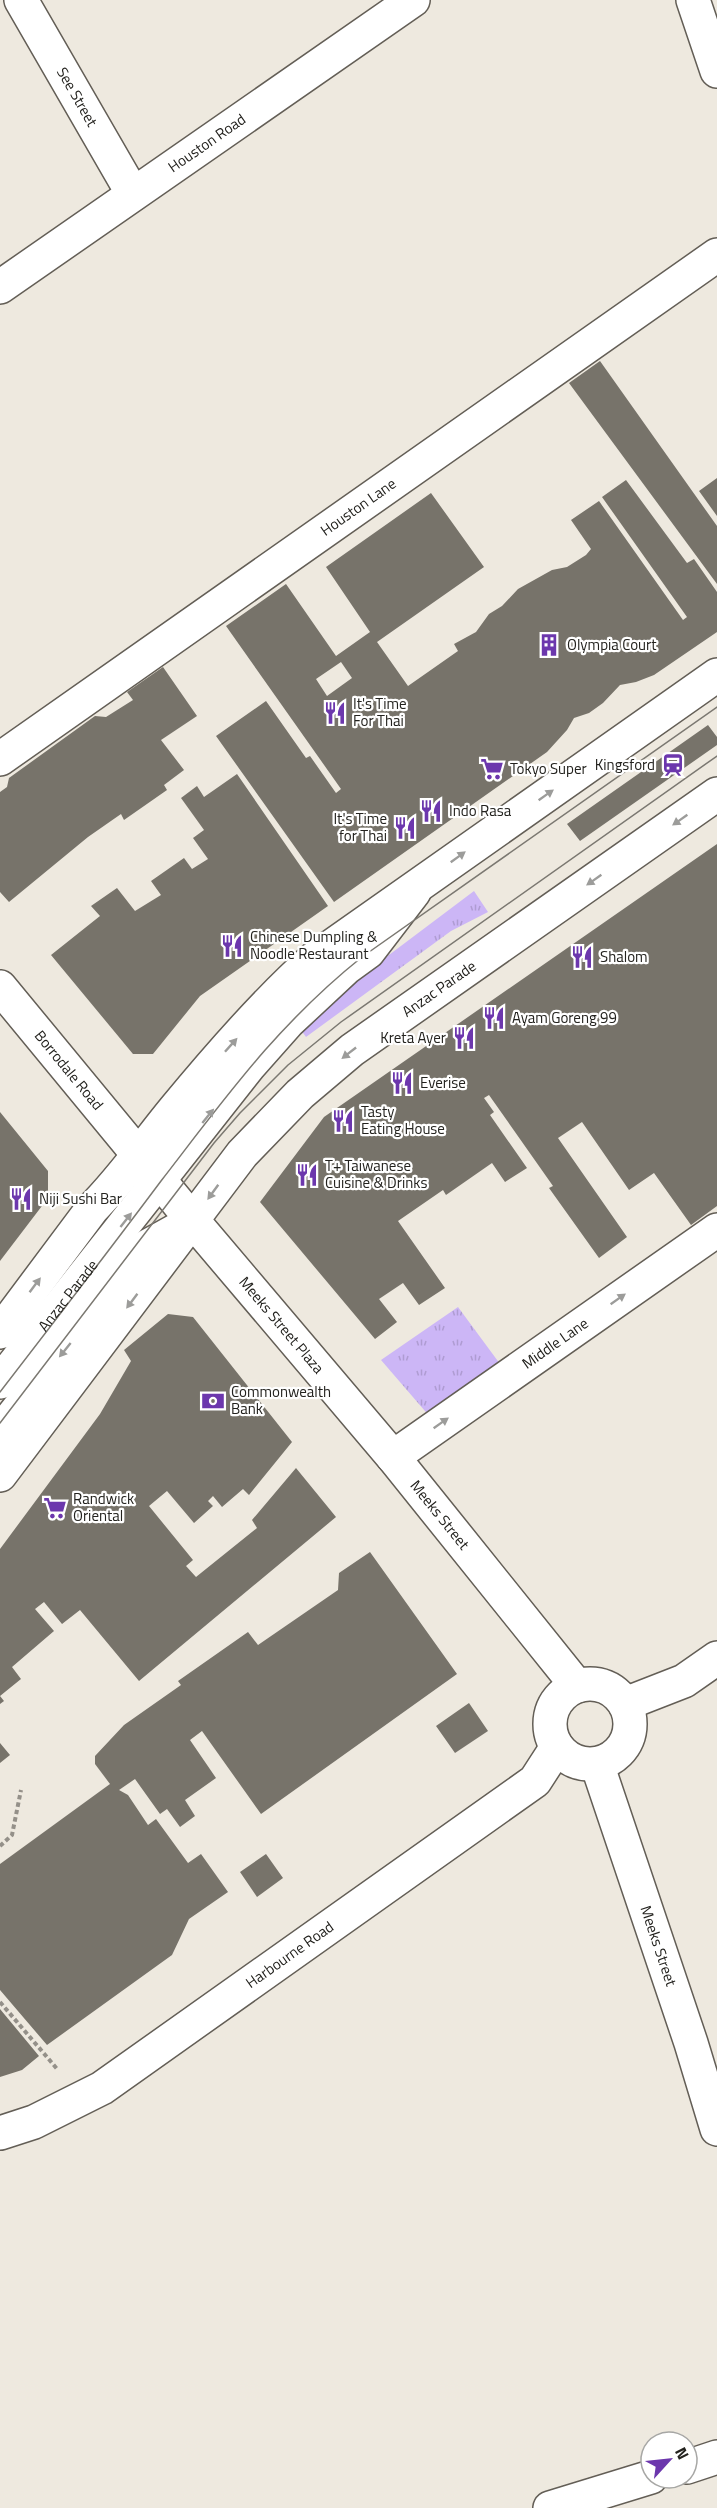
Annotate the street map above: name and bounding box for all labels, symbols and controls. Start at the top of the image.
street label: See Street [51,63,104,131]
street label: Houston Road [163,108,250,178]
street label: Houston Lane [315,472,401,541]
building icon: Olympia Court [536,632,562,658]
place label: Olympia Court [567,633,657,656]
place label: It's Time For Thai [353,692,407,732]
restaurant icon: It's Time For Thai [322,700,348,726]
station icon: Kingsford [660,752,686,778]
place label: Kingsford [595,753,655,776]
supermarket icon: Tokyo Super [479,756,505,782]
place label: Tokyo Super [510,757,587,780]
one-way arrow [537,789,553,801]
restaurant icon: Indo Rasa [418,798,444,824]
place label: Indo Rasa [449,799,512,822]
place label: It's Time for Thai [333,807,387,847]
one-way arrow [672,814,688,826]
restaurant icon: It's Time for Thai [392,815,418,841]
one-way arrow [450,851,466,863]
one-way arrow [587,874,602,886]
place label: Chinese Dumpling & Noodle Restaurant [250,925,378,965]
restaurant icon: Chinese Dumpling & Noodle Restaurant [219,933,245,959]
restaurant icon: Shalom [569,944,595,970]
place label: Shalom [600,945,648,968]
street label: Anzac Parade [397,954,481,1023]
restaurant icon: Ayam Goreng 99 [481,1005,507,1031]
place label: Ayam Goreng 99 [512,1006,617,1029]
street label: Borrodale Road [29,1025,109,1115]
restaurant icon: Kreta Ayer [451,1025,477,1051]
place label: Kreta Ayer [380,1026,446,1049]
one-way arrow [224,1038,238,1053]
one-way arrow [341,1047,357,1060]
restaurant icon: Everise [389,1070,415,1096]
place label: Everise [420,1071,466,1094]
place label: Tasty Eating House [361,1100,445,1140]
restaurant icon: Tasty Eating House [330,1108,356,1134]
one-way arrow [202,1109,214,1124]
place label: T+ Taiwanese Cuisine & Drinks [325,1154,427,1194]
restaurant icon: T+ Taiwanese Cuisine & Drinks [294,1162,320,1188]
one-way arrow [208,1185,220,1200]
restaurant icon: Niji Sushi Bar [8,1186,34,1212]
place label: Niji Sushi Bar [39,1187,122,1210]
one-way arrow [120,1213,132,1228]
street label: Anzac Parade [32,1254,103,1336]
street label: Meeks Street Plaza [234,1271,330,1379]
one-way arrow [29,1278,41,1294]
one-way arrow [126,1292,138,1308]
one-way arrow [609,1293,625,1305]
street label: Middle Lane [517,1312,593,1374]
one-way arrow [59,1342,72,1358]
place label: Commonwealth Bank [231,1380,331,1420]
bank icon: Commonwealth Bank [200,1388,226,1414]
one-way arrow [432,1417,448,1429]
street label: Meeks Street [405,1475,476,1555]
place label: Randwick Oriental [73,1487,134,1527]
supermarket icon: Randwick Oriental [42,1495,68,1521]
street label: Meeks Street [634,1902,683,1990]
street label: Harbourne Road [241,1915,338,1994]
north arrow [639,2430,699,2490]
text: N [669,2443,696,2464]

